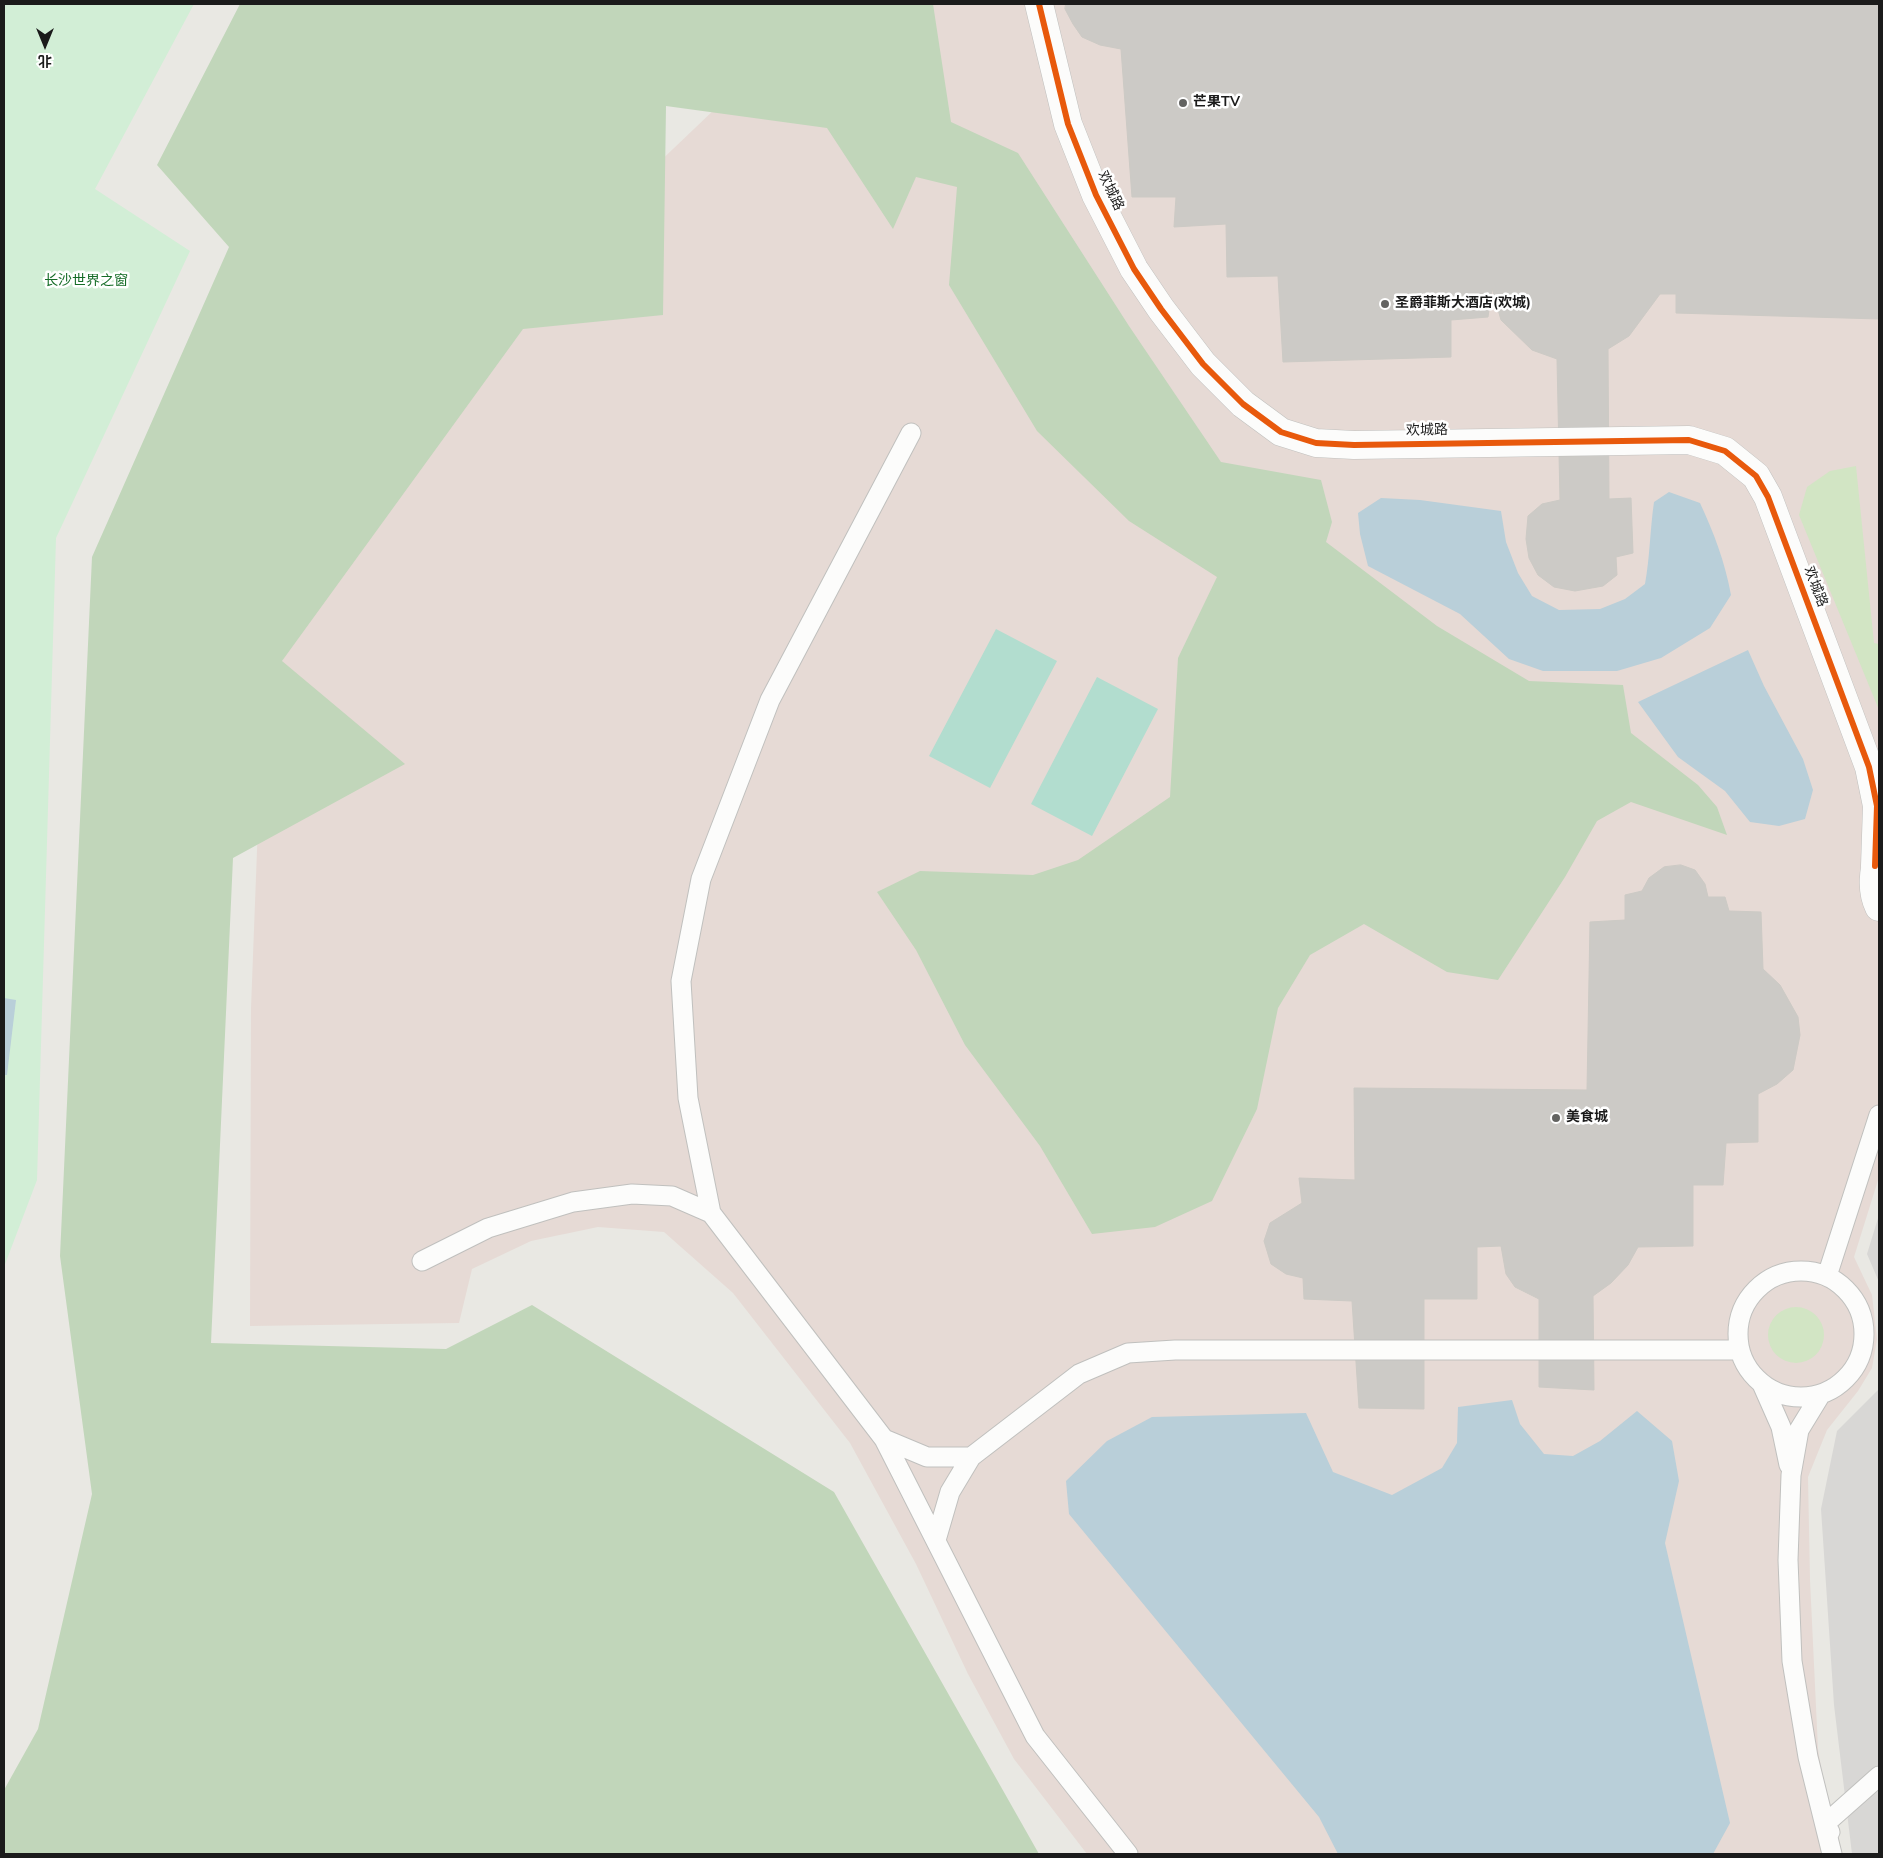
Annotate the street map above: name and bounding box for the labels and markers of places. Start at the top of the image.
place label: 芒果TV [1193,95,1240,111]
marker: 芒果TV [1177,97,1189,109]
place label: 圣爵菲斯大酒店(欢城) [1395,296,1531,312]
marker: 圣爵菲斯大酒店(欢城) [1379,298,1391,310]
place label: 美食城 [1566,1110,1608,1126]
marker: 美食城 [1550,1112,1562,1124]

